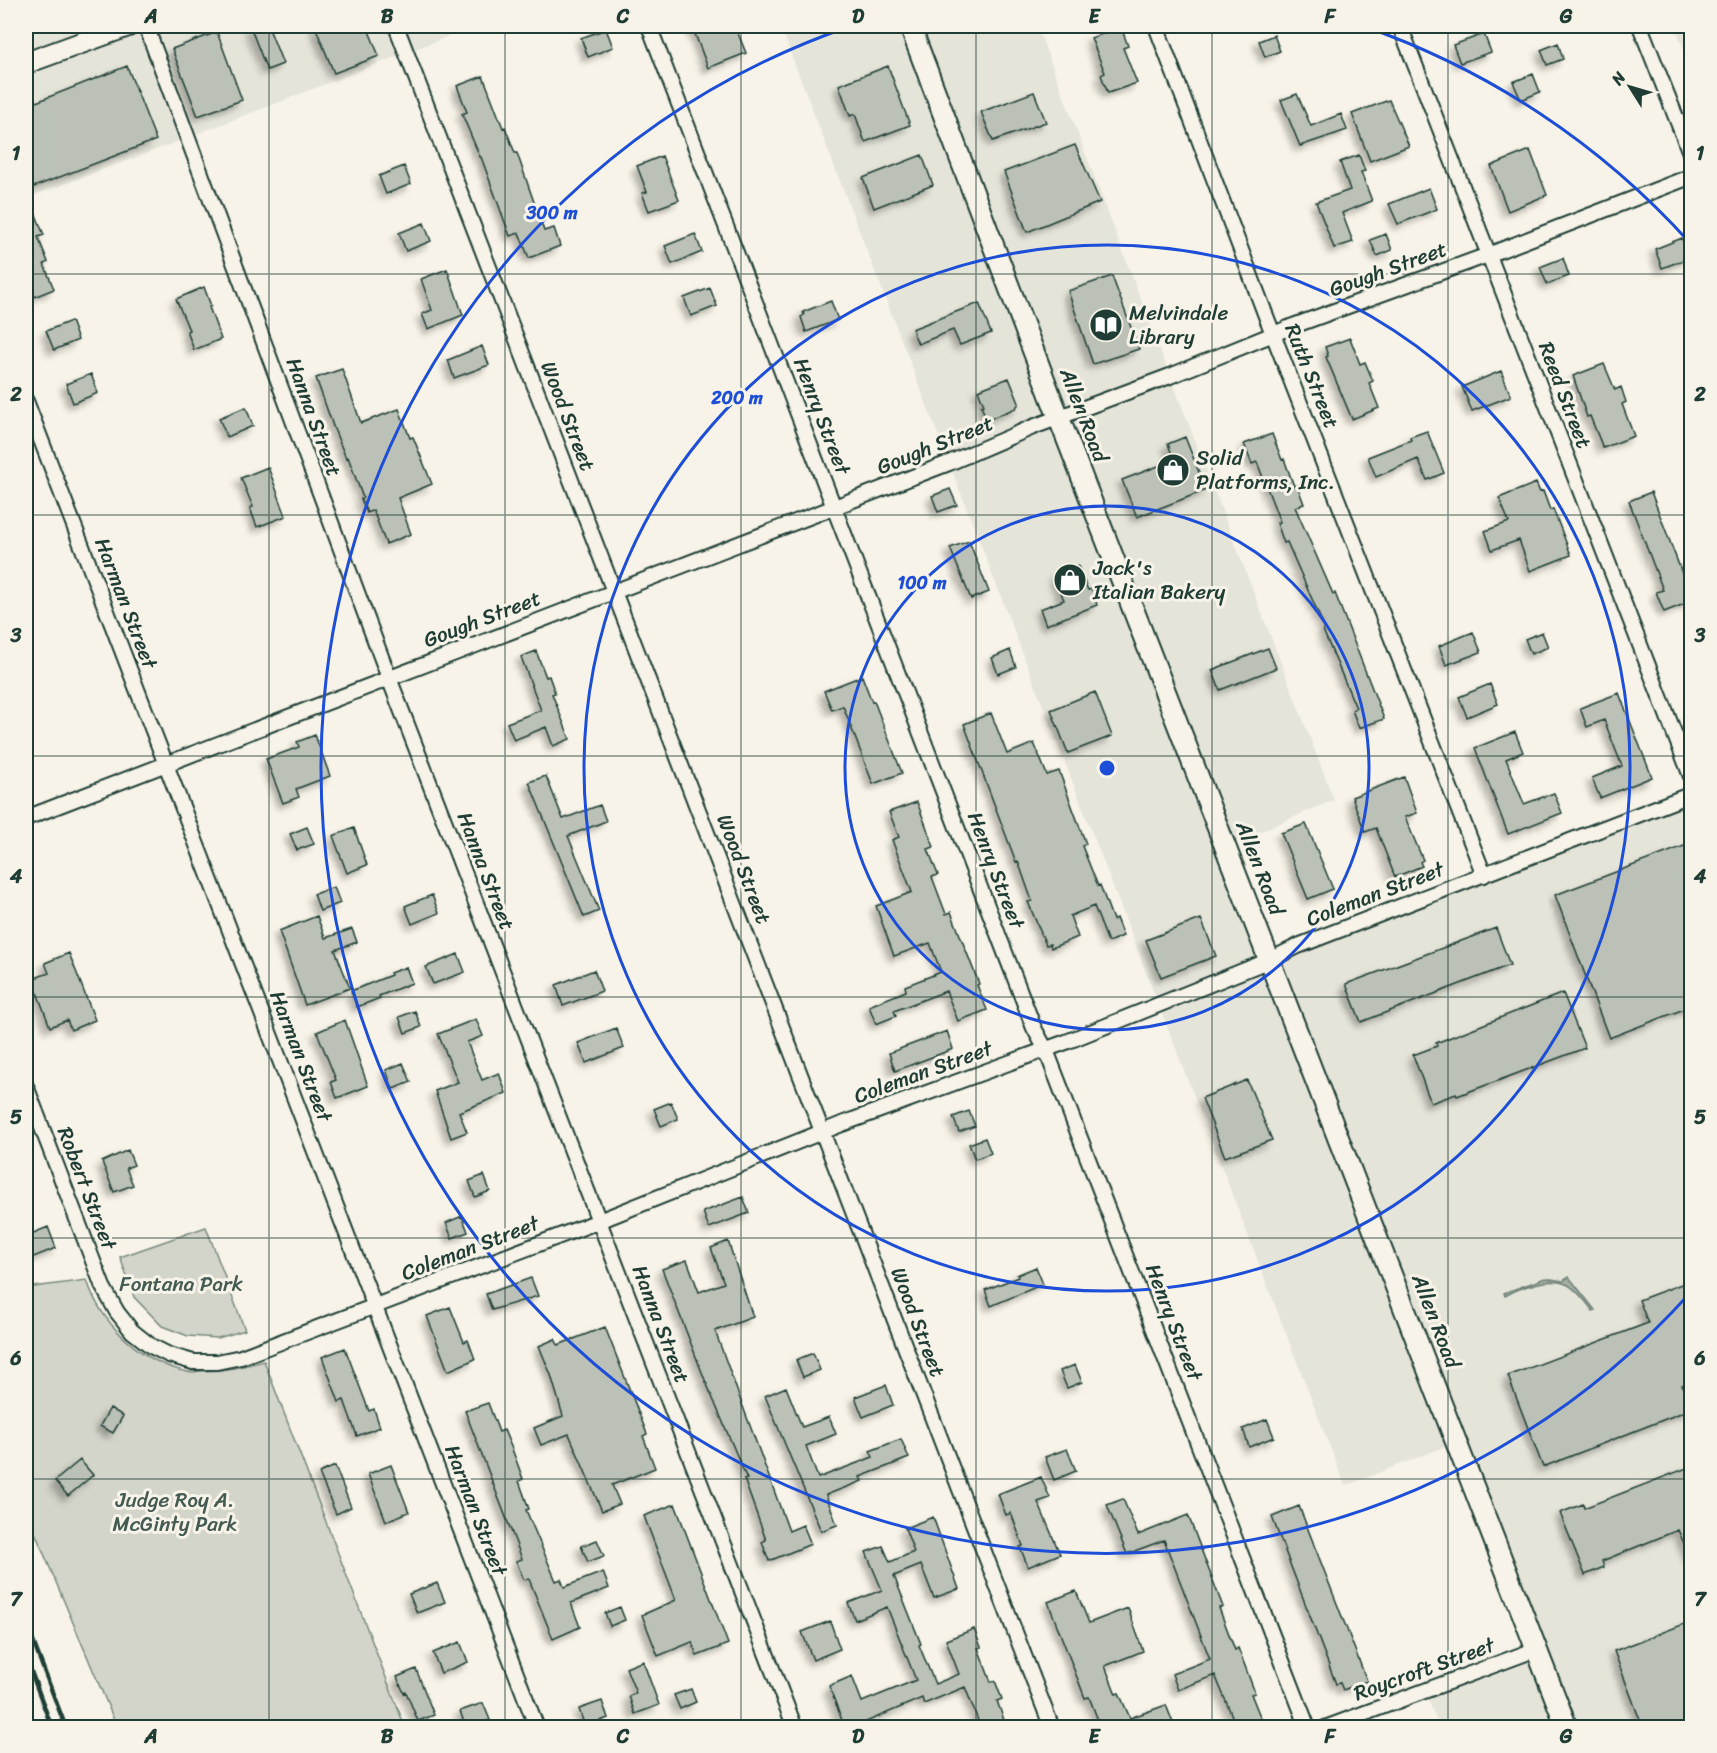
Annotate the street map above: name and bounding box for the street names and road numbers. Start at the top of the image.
street label: Gough Street [1324,230,1452,308]
street label: Ruth Street [1274,318,1350,434]
street label: Reed Street [1527,336,1603,454]
street label: Hanna Street [275,352,353,482]
street label: Henry Street [782,352,862,482]
street label: Wood Street [530,355,606,477]
street label: Allen Road [1048,361,1120,470]
street label: Gough Street [871,404,999,486]
street label: Harman Street [84,532,169,676]
street label: Gough Street [418,579,546,659]
street label: Hanna Street [446,806,526,936]
street label: Henry Street [956,806,1036,936]
street label: Wood Street [706,808,782,930]
street label: Allen Road [1224,814,1296,923]
street label: Coleman Street [1300,850,1451,938]
street label: Harman Street [259,985,344,1129]
street label: Coleman Street [848,1029,999,1115]
street label: Robert Street [46,1121,128,1257]
street label: Coleman Street [395,1204,546,1292]
street label: Henry Street [1134,1258,1214,1388]
street label: Hanna Street [621,1259,701,1389]
street label: Wood Street [880,1261,956,1383]
street label: Allen Road [1400,1267,1472,1376]
street label: Harman Street [434,1439,519,1583]
street label: Roycroft Street [1348,1625,1501,1712]

